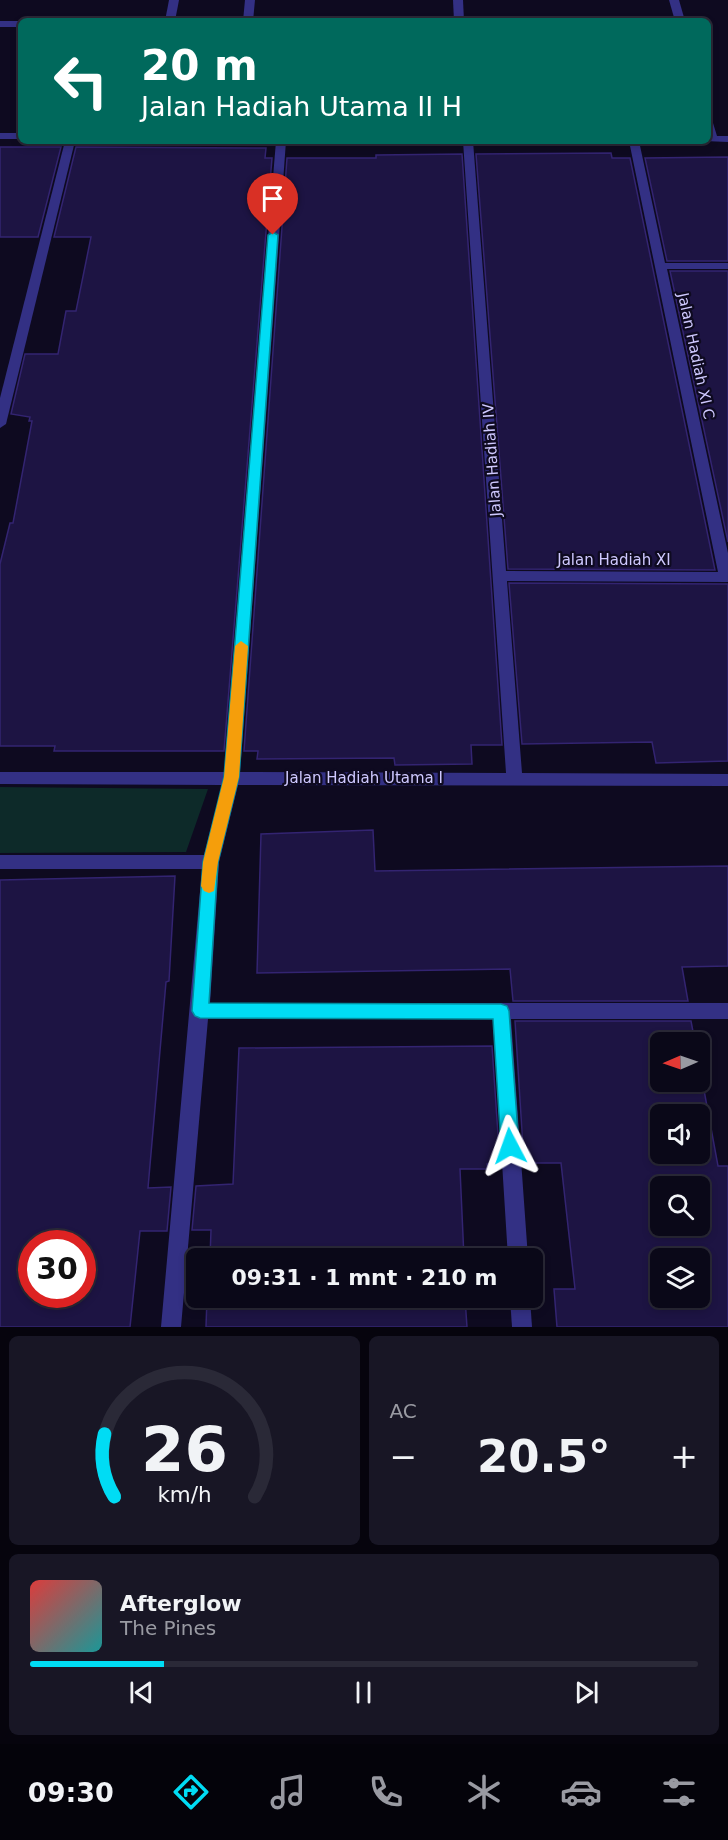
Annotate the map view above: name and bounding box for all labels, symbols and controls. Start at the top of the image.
text: 20 m [141,41,258,90]
icon: left [42,42,120,120]
text: Jalan Hadiah Utama II H [141,91,462,122]
pin [247,173,298,235]
icon: arrive [256,182,289,215]
street label: Jalan Hadiah XI C [674,290,718,421]
street label: Jalan Hadiah IV [479,402,505,518]
street label: Jalan Hadiah XI [556,551,671,569]
street label: Jalan Hadiah Utama I [284,769,443,787]
north arrow [650,1032,710,1092]
map controls [650,1032,710,1308]
button: sound [650,1104,710,1164]
position arrow [478,1114,542,1178]
button: search [650,1176,710,1236]
speed limit sign: 30 [18,1230,96,1308]
button: layers [650,1248,710,1308]
text: 09:31 · 1 mnt · 210 m [232,1265,497,1290]
text: AC [390,1399,417,1423]
text: 26 [141,1413,228,1486]
text: 20.5° [477,1430,611,1483]
text: − [390,1437,417,1476]
text: + [670,1437,698,1476]
text: km/h [157,1483,211,1508]
text: Afterglow [120,1591,242,1616]
text: The Pines [120,1616,216,1640]
icon: previous [125,1676,158,1709]
icon: pause [347,1676,380,1709]
icon: next [570,1676,603,1709]
icon: directions [170,1771,212,1813]
icon: music [267,1771,309,1813]
icon: phone [365,1771,407,1813]
icon: climate [463,1771,505,1813]
icon: car [560,1771,602,1813]
icon: filters [658,1771,700,1813]
text: 09:30 [28,1777,114,1808]

